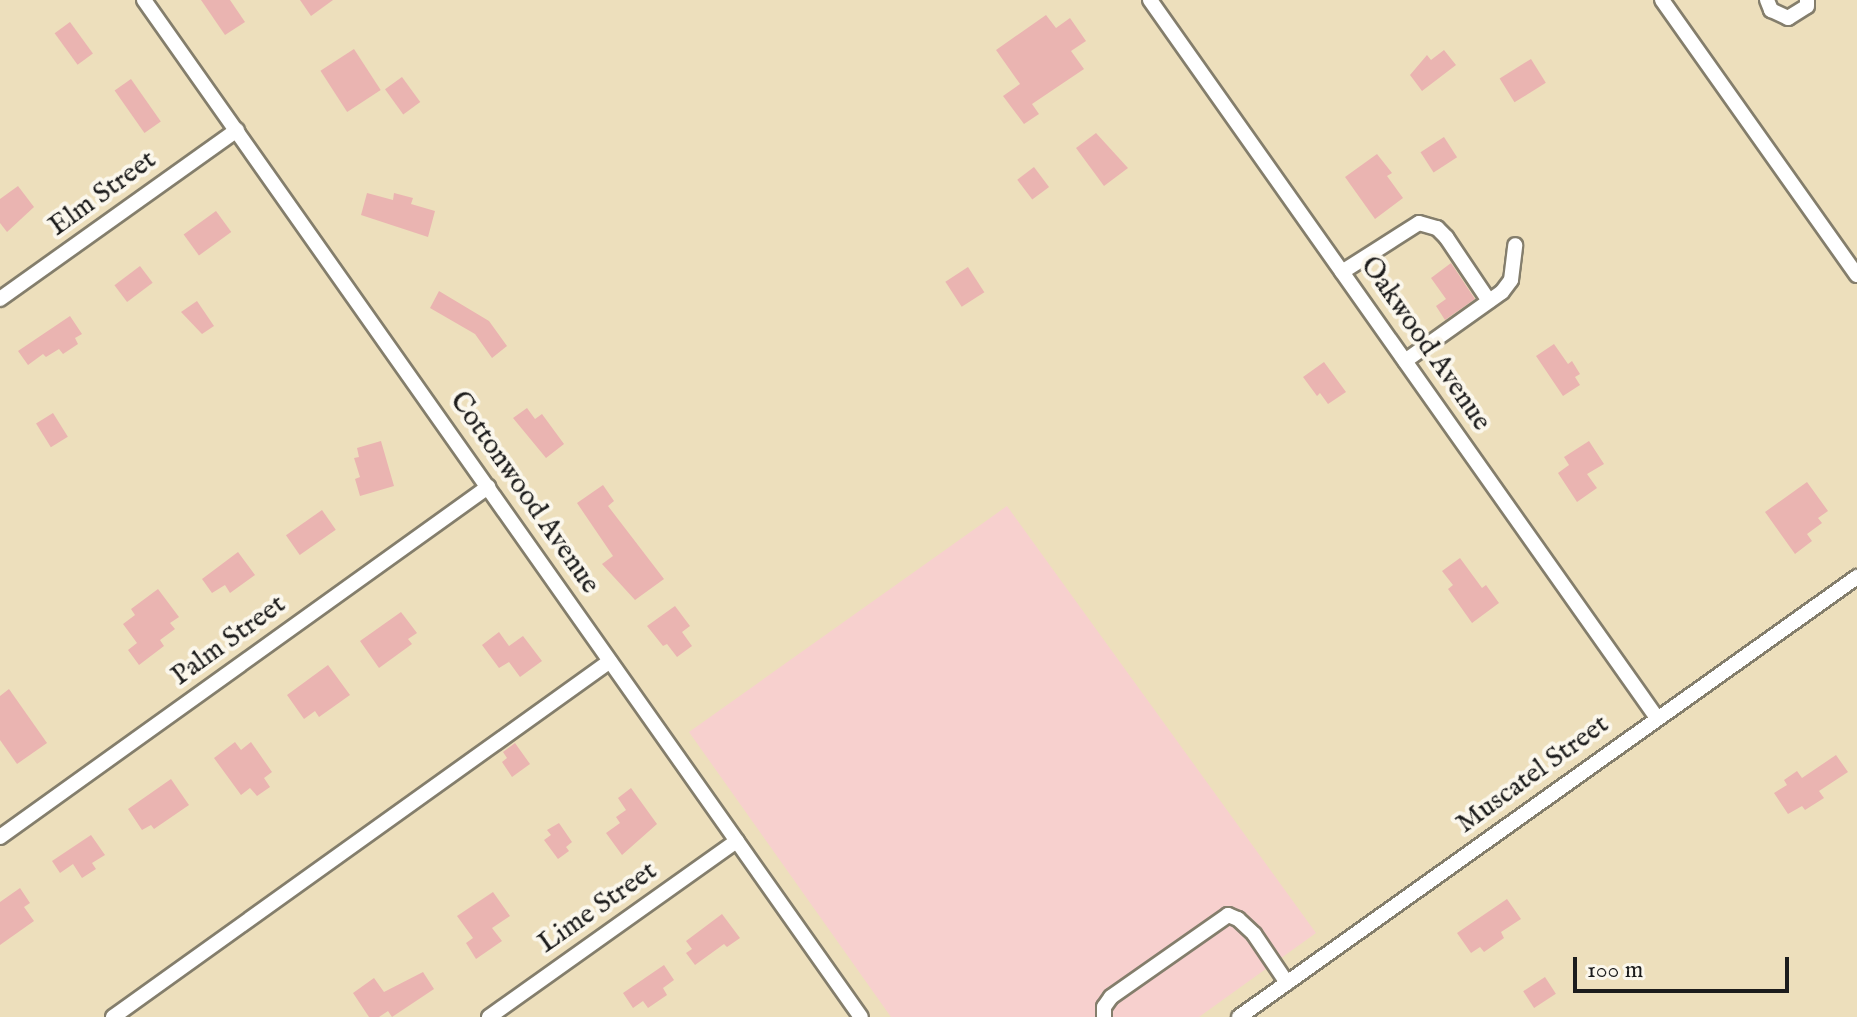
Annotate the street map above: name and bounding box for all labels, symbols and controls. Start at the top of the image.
street label: Elm Street [43,144,163,244]
street label: Oakwood Avenue [1352,250,1498,438]
street label: Cottonwood Avenue [442,386,606,600]
street label: Palm Street [165,588,293,694]
street label: Muscatel Street [1450,708,1616,842]
street label: Lime Street [532,855,664,961]
scale bar [1577,941,1793,991]
text: 100 m [1587,955,1643,986]

